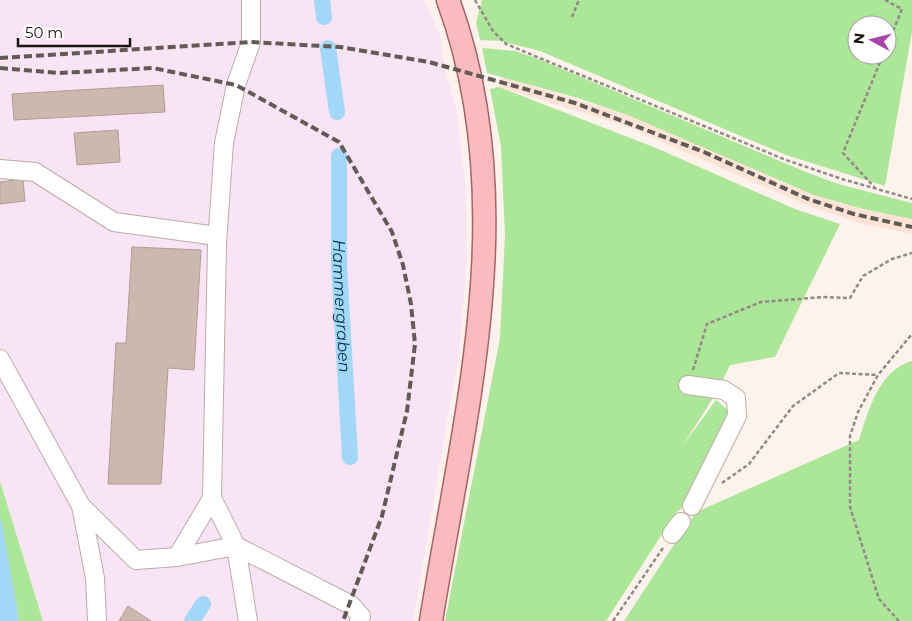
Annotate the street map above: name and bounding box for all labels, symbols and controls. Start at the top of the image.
scale bar [18,15,130,47]
north arrow [847,15,897,65]
text: 50 m [25,23,63,42]
text: N [849,32,869,45]
water label: Hammergraben [329,239,354,373]

